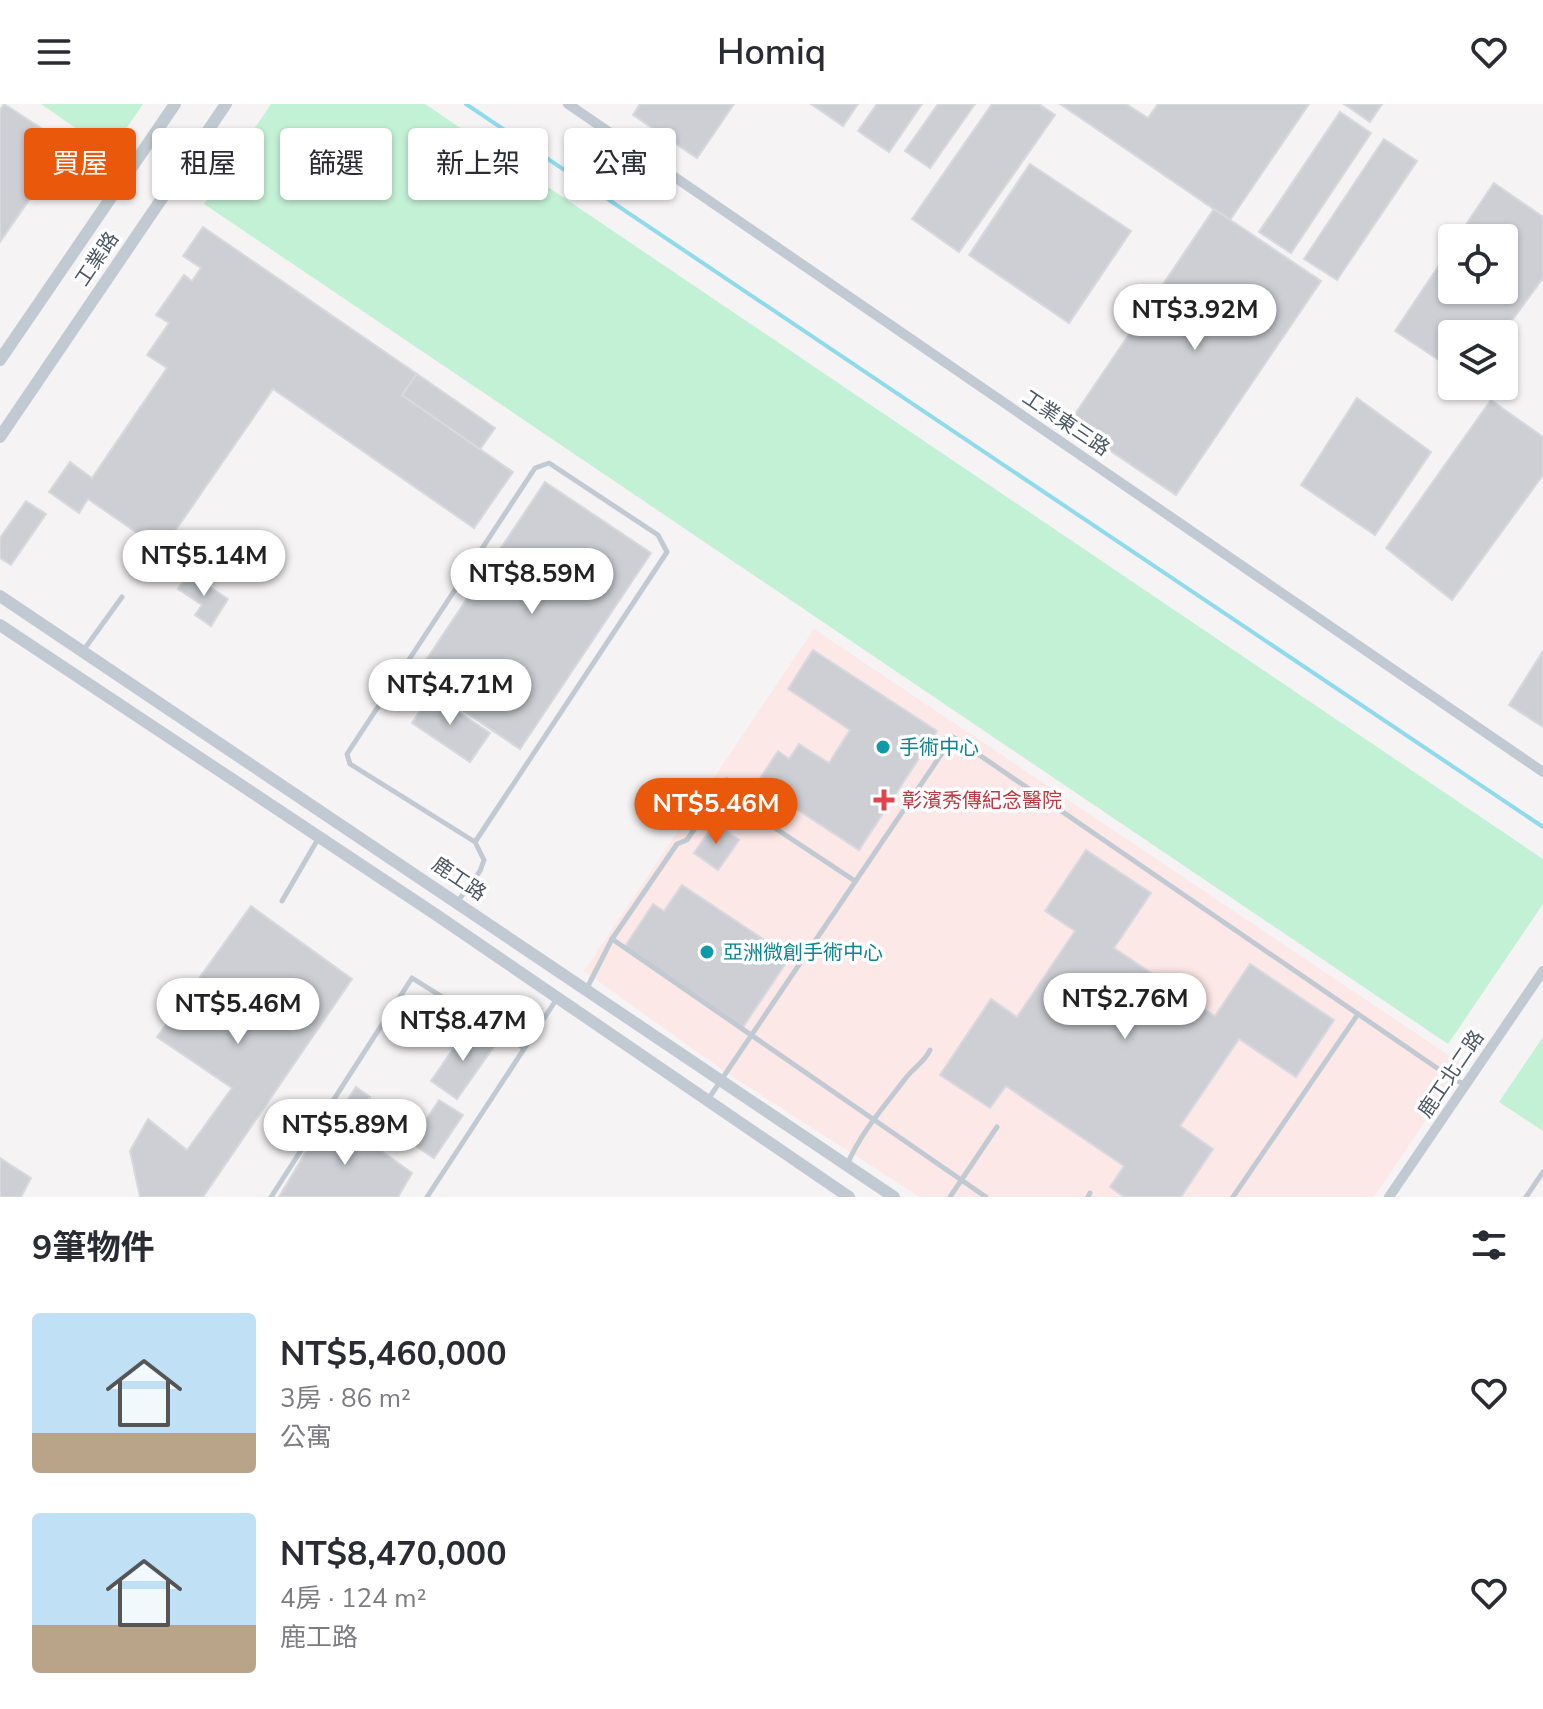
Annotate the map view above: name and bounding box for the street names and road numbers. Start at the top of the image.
street label: 工業路 [69,227,125,291]
street label: 工業東三路 [1017,384,1115,462]
street label: 鹿工路 [427,851,491,907]
street label: 鹿工北二路 [1412,1025,1490,1123]

